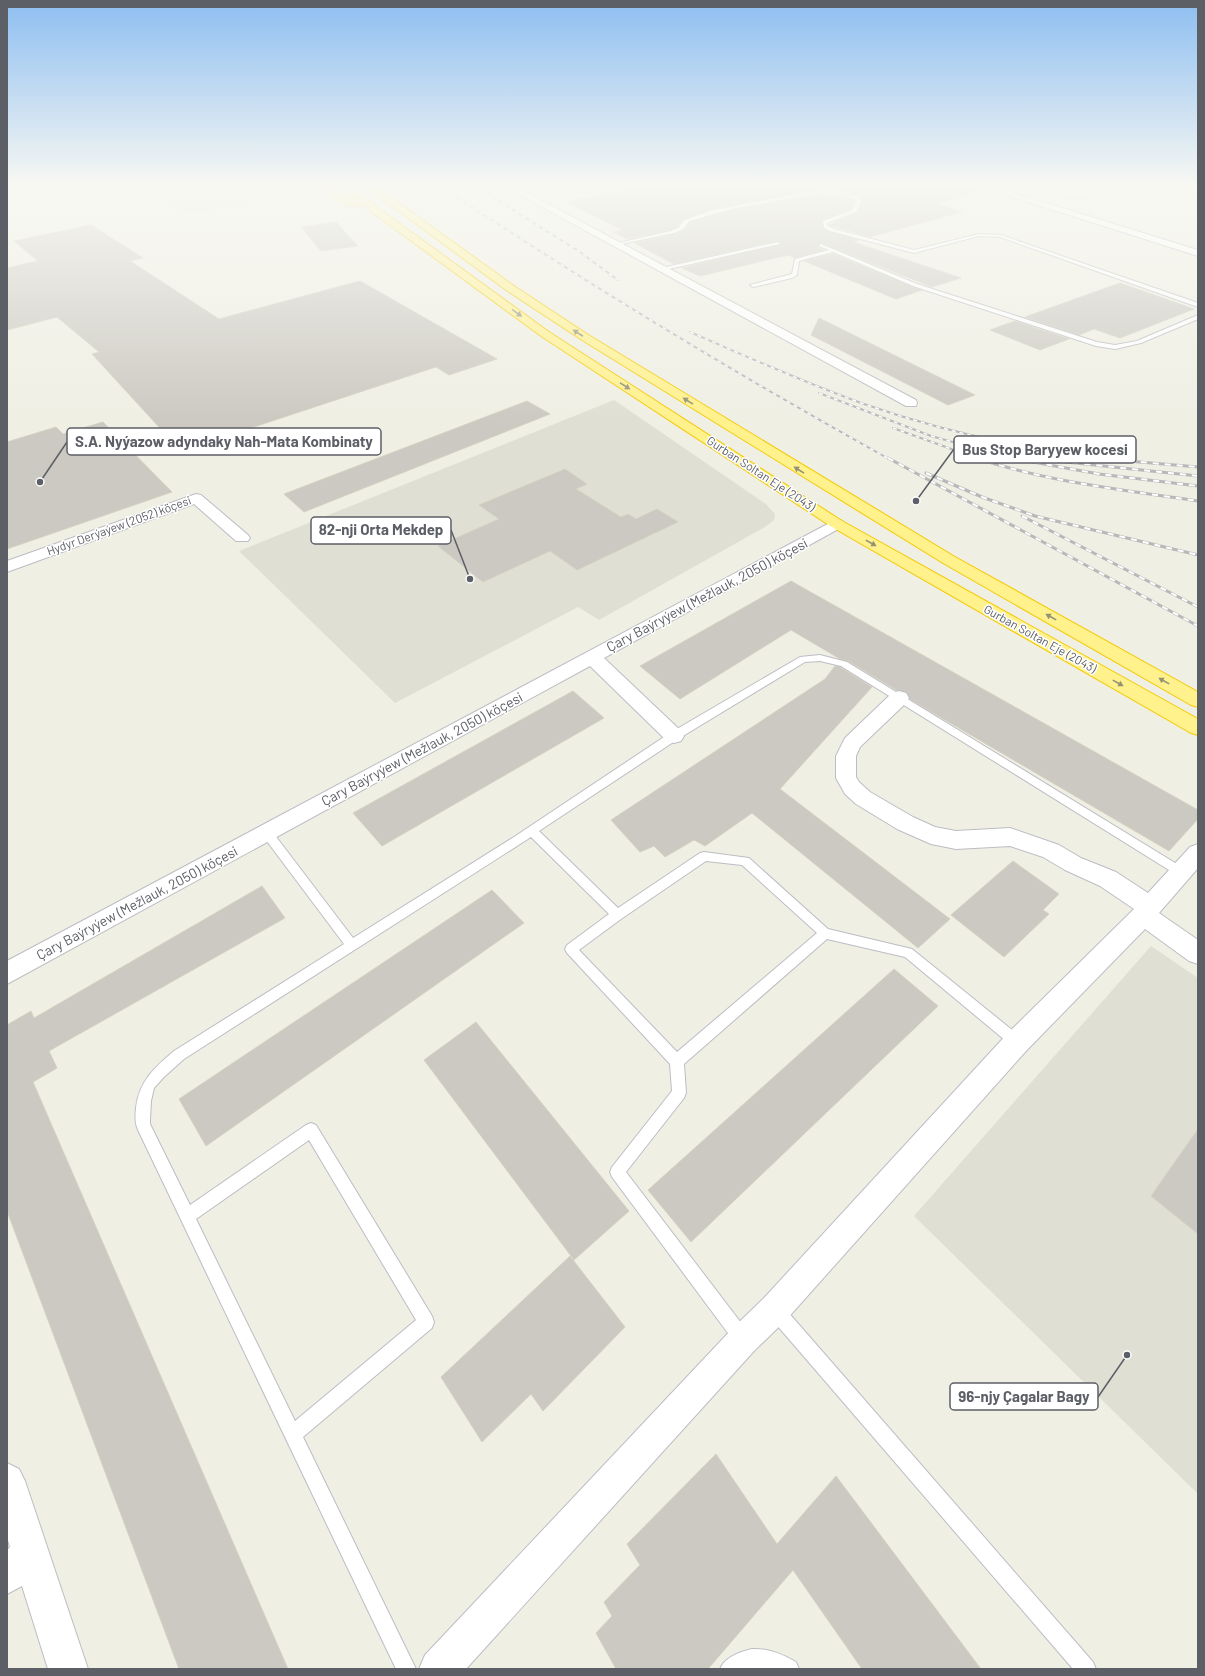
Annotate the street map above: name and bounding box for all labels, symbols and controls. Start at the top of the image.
one-way arrow [512,309,523,317]
one-way arrow [572,329,584,336]
one-way arrow [620,382,631,390]
one-way arrow [682,398,694,405]
callout: S.A. Nyýazow adyndaky Nah-Mata Kombinaty [67,428,381,455]
text: S.A. Nyýazow adyndaky Nah-Mata Kombinaty [75,432,373,450]
street label: Gurban Soltan Eje (2043) [705,433,819,514]
callout: Bus Stop Baryyew kocesi [954,436,1136,463]
text: Bus Stop Baryyew kocesi [962,440,1128,458]
one-way arrow [793,466,805,473]
street label: Hydyr Derýaýew (2052) köçesi [45,492,193,558]
callout: 82-nji Orta Mekdep [311,517,451,544]
text: 82-nji Orta Mekdep [319,520,443,538]
street label: Çary Baýryýew (Mežlauk, 2050) köçesi [603,534,810,655]
one-way arrow [865,540,877,547]
street label: Gurban Soltan Eje (2043) [982,601,1100,675]
one-way arrow [1045,613,1057,620]
one-way arrow [1158,677,1170,684]
one-way arrow [1112,680,1124,687]
street label: Çary Baýryýew (Mežlauk, 2050) köçesi [318,688,525,809]
street label: Çary Baýryýew (Mežlauk, 2050) köçesi [33,842,240,963]
callout: 96-njy Çagalar Bagy [950,1383,1098,1410]
text: 96-njy Çagalar Bagy [958,1387,1090,1405]

